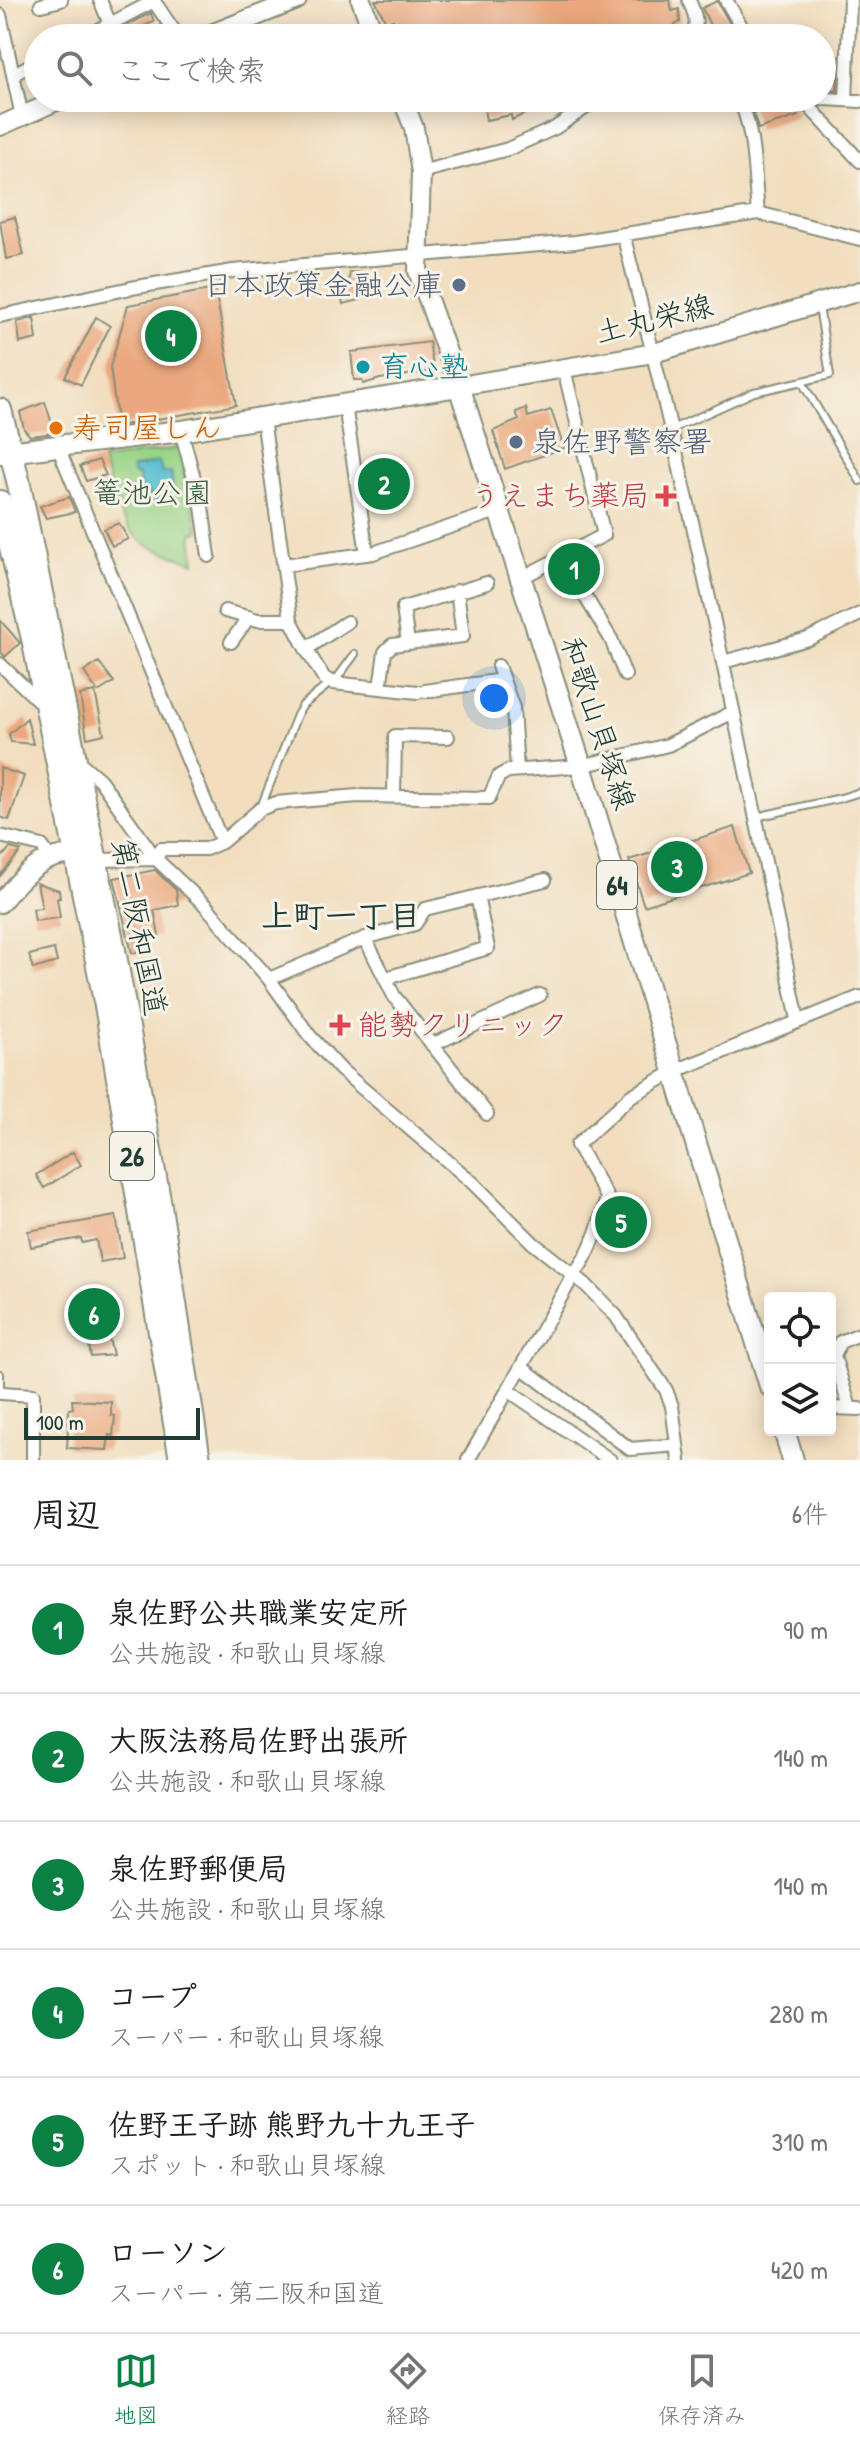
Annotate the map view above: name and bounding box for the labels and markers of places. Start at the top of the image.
place label: 日本政策金融公庫 [203,264,443,304]
marker: 日本政策金融公庫 [450,276,468,294]
pin: 4 [145,306,197,366]
place label: 育心塾 [379,346,469,386]
marker: 育心塾 [354,358,372,376]
place label: 寿司屋しん [72,407,222,447]
marker: 寿司屋しん [47,419,65,437]
place label: 泉佐野警察署 [532,421,712,461]
marker: 泉佐野警察署 [507,433,525,451]
pin: 2 [358,454,410,514]
place label: うえまち薬局 [470,475,650,515]
marker: うえまち薬局 [657,487,675,505]
pin: 1 [548,539,600,599]
pin: 3 [651,837,703,897]
place label: 能勢クリニック [358,1004,568,1044]
marker: 能勢クリニック [329,1014,351,1036]
pin: 5 [595,1192,647,1252]
pin: 6 [68,1284,120,1344]

